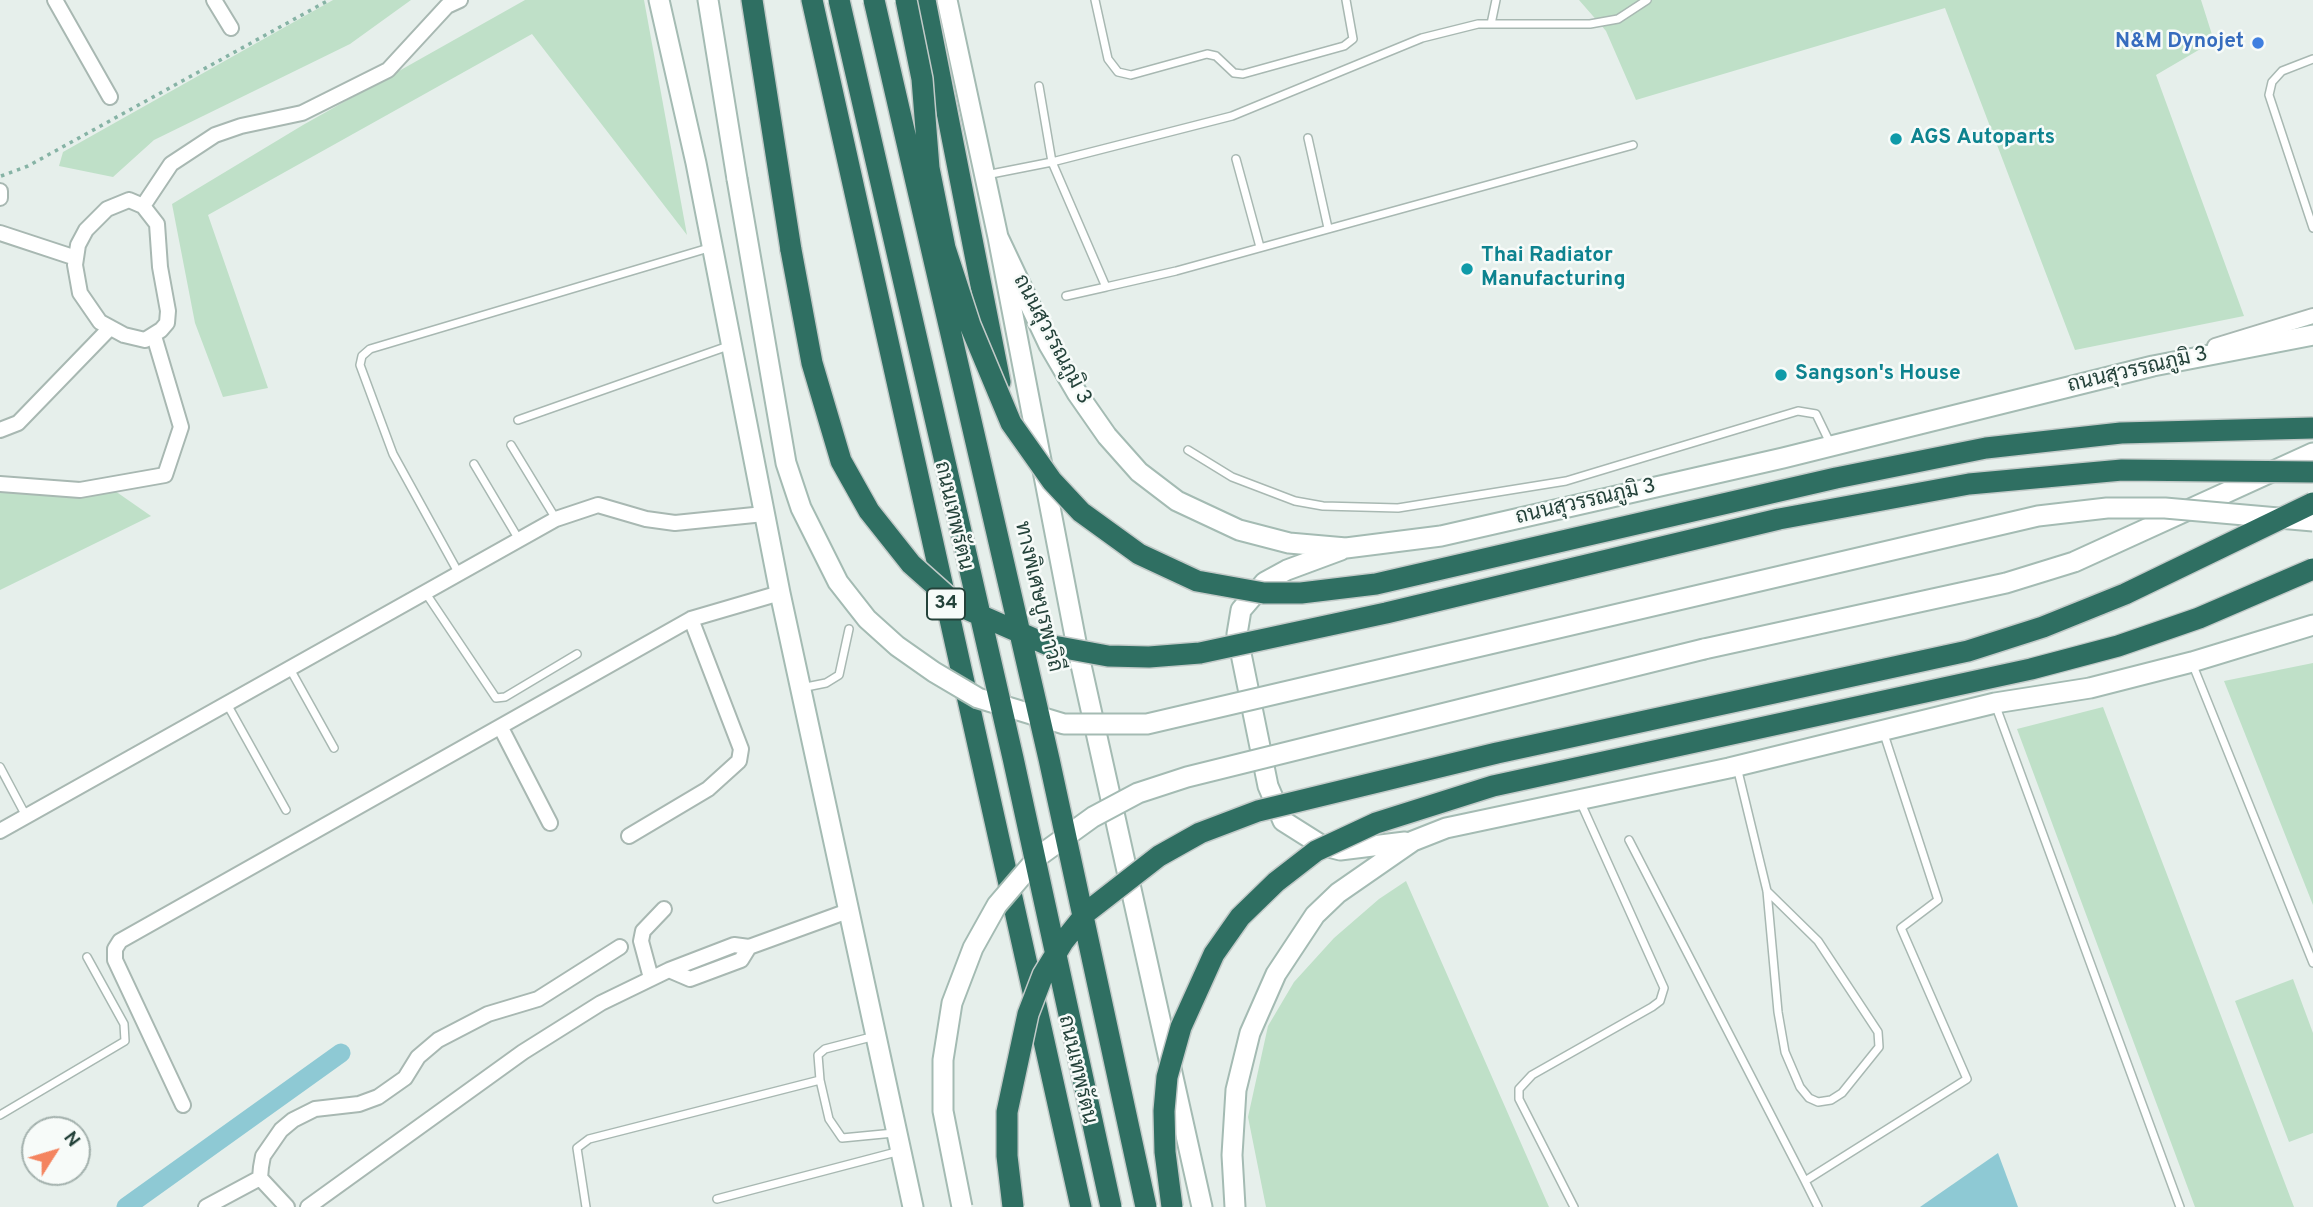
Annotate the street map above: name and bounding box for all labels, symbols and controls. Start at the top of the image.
place label: N&M Dynojet [2115,30,2244,56]
marker: N&M Dynojet [2250,35,2266,51]
place label: AGS Autoparts [1910,126,2055,152]
marker: AGS Autoparts [1888,131,1904,147]
place label: Thai Radiator Manufacturing [1481,244,1626,294]
marker: Thai Radiator Manufacturing [1459,261,1475,277]
street label: ถนนสุวรรณภูมิ 3 [1006,271,1096,409]
street label: ถนนสุวรรณภูมิ 3 [2065,343,2211,399]
place label: Sangson's House [1795,362,1961,388]
marker: Sangson's House [1773,367,1789,383]
street label: ถนนเทพรัตน [927,459,977,573]
street label: ถนนสุวรรณภูมิ 3 [1513,475,1659,531]
street label: ทางพิเศษบูรพาวิถี [1007,519,1067,675]
road number: 34 [927,589,965,620]
street label: ถนนเทพรัตน [1051,1013,1101,1127]
north arrow [21,1116,91,1186]
text: N [57,1127,85,1152]

